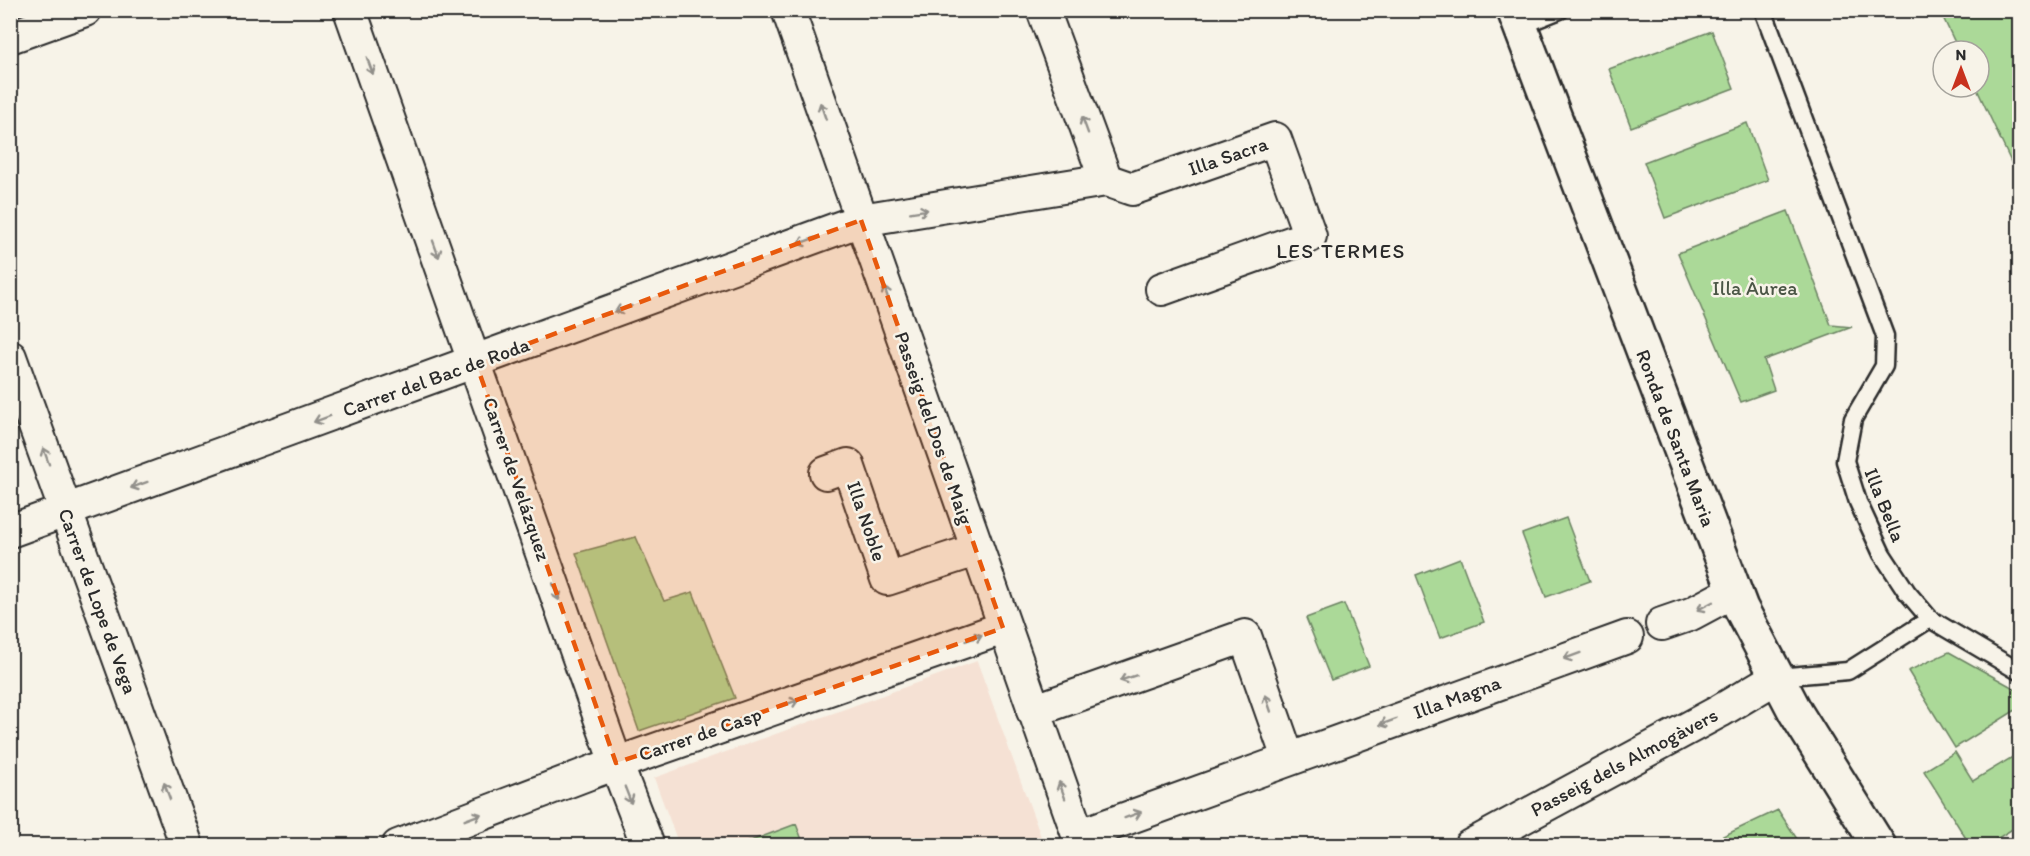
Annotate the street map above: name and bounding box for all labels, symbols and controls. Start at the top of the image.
north arrow [1931,39,1991,99]
text: N [1956,45,1966,64]
one-way arrow [365,56,376,74]
one-way arrow [816,102,827,121]
one-way arrow [1079,116,1090,135]
street label: Illa Sacra [1185,131,1271,181]
one-way arrow [909,205,928,216]
one-way arrow [797,236,816,247]
district label: LES TERMES [1276,238,1406,263]
one-way arrow [431,239,442,258]
park label: Illa Àurea [1712,276,1798,300]
one-way arrow [881,286,892,305]
one-way arrow [615,304,633,315]
street label: Passeig del Dos de Maig [890,328,979,528]
street label: Carrer del Bac de Roda [339,332,533,422]
street label: Ronda de Santa Maria [1631,346,1721,530]
street label: Carrer de Velázquez [478,394,556,564]
one-way arrow [313,414,332,425]
one-way arrow [39,447,50,466]
street label: Illa Bella [1859,464,1911,546]
street label: Illa Noble [842,478,892,564]
one-way arrow [130,480,148,491]
street label: Carrer de Lope de Vega [53,505,143,697]
one-way arrow [552,582,563,600]
one-way arrow [1697,601,1715,612]
one-way arrow [964,632,983,643]
one-way arrow [1563,652,1581,663]
street label: Illa Magna [1410,670,1505,724]
one-way arrow [1119,673,1138,684]
one-way arrow [1262,694,1273,713]
one-way arrow [780,696,799,707]
street label: Carrer de Casp [635,702,765,766]
street label: Passeig dels Almogàvers [1526,702,1722,822]
one-way arrow [1379,718,1398,729]
one-way arrow [161,782,172,800]
one-way arrow [1055,782,1066,800]
one-way arrow [624,785,635,804]
one-way arrow [1123,809,1142,820]
one-way arrow [463,811,481,822]

